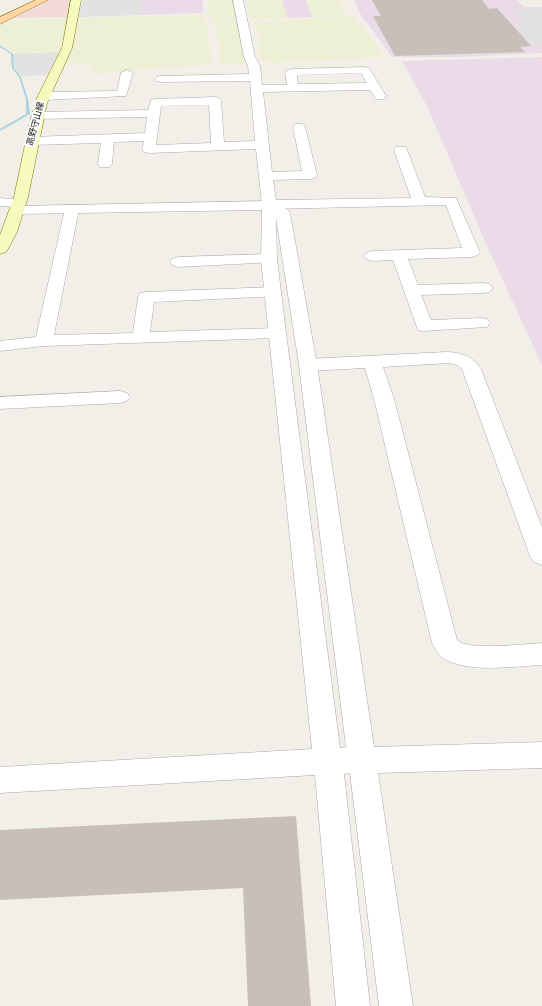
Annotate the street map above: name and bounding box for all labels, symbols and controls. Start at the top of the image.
street label: 高野守山線 [25,101,47,147]

